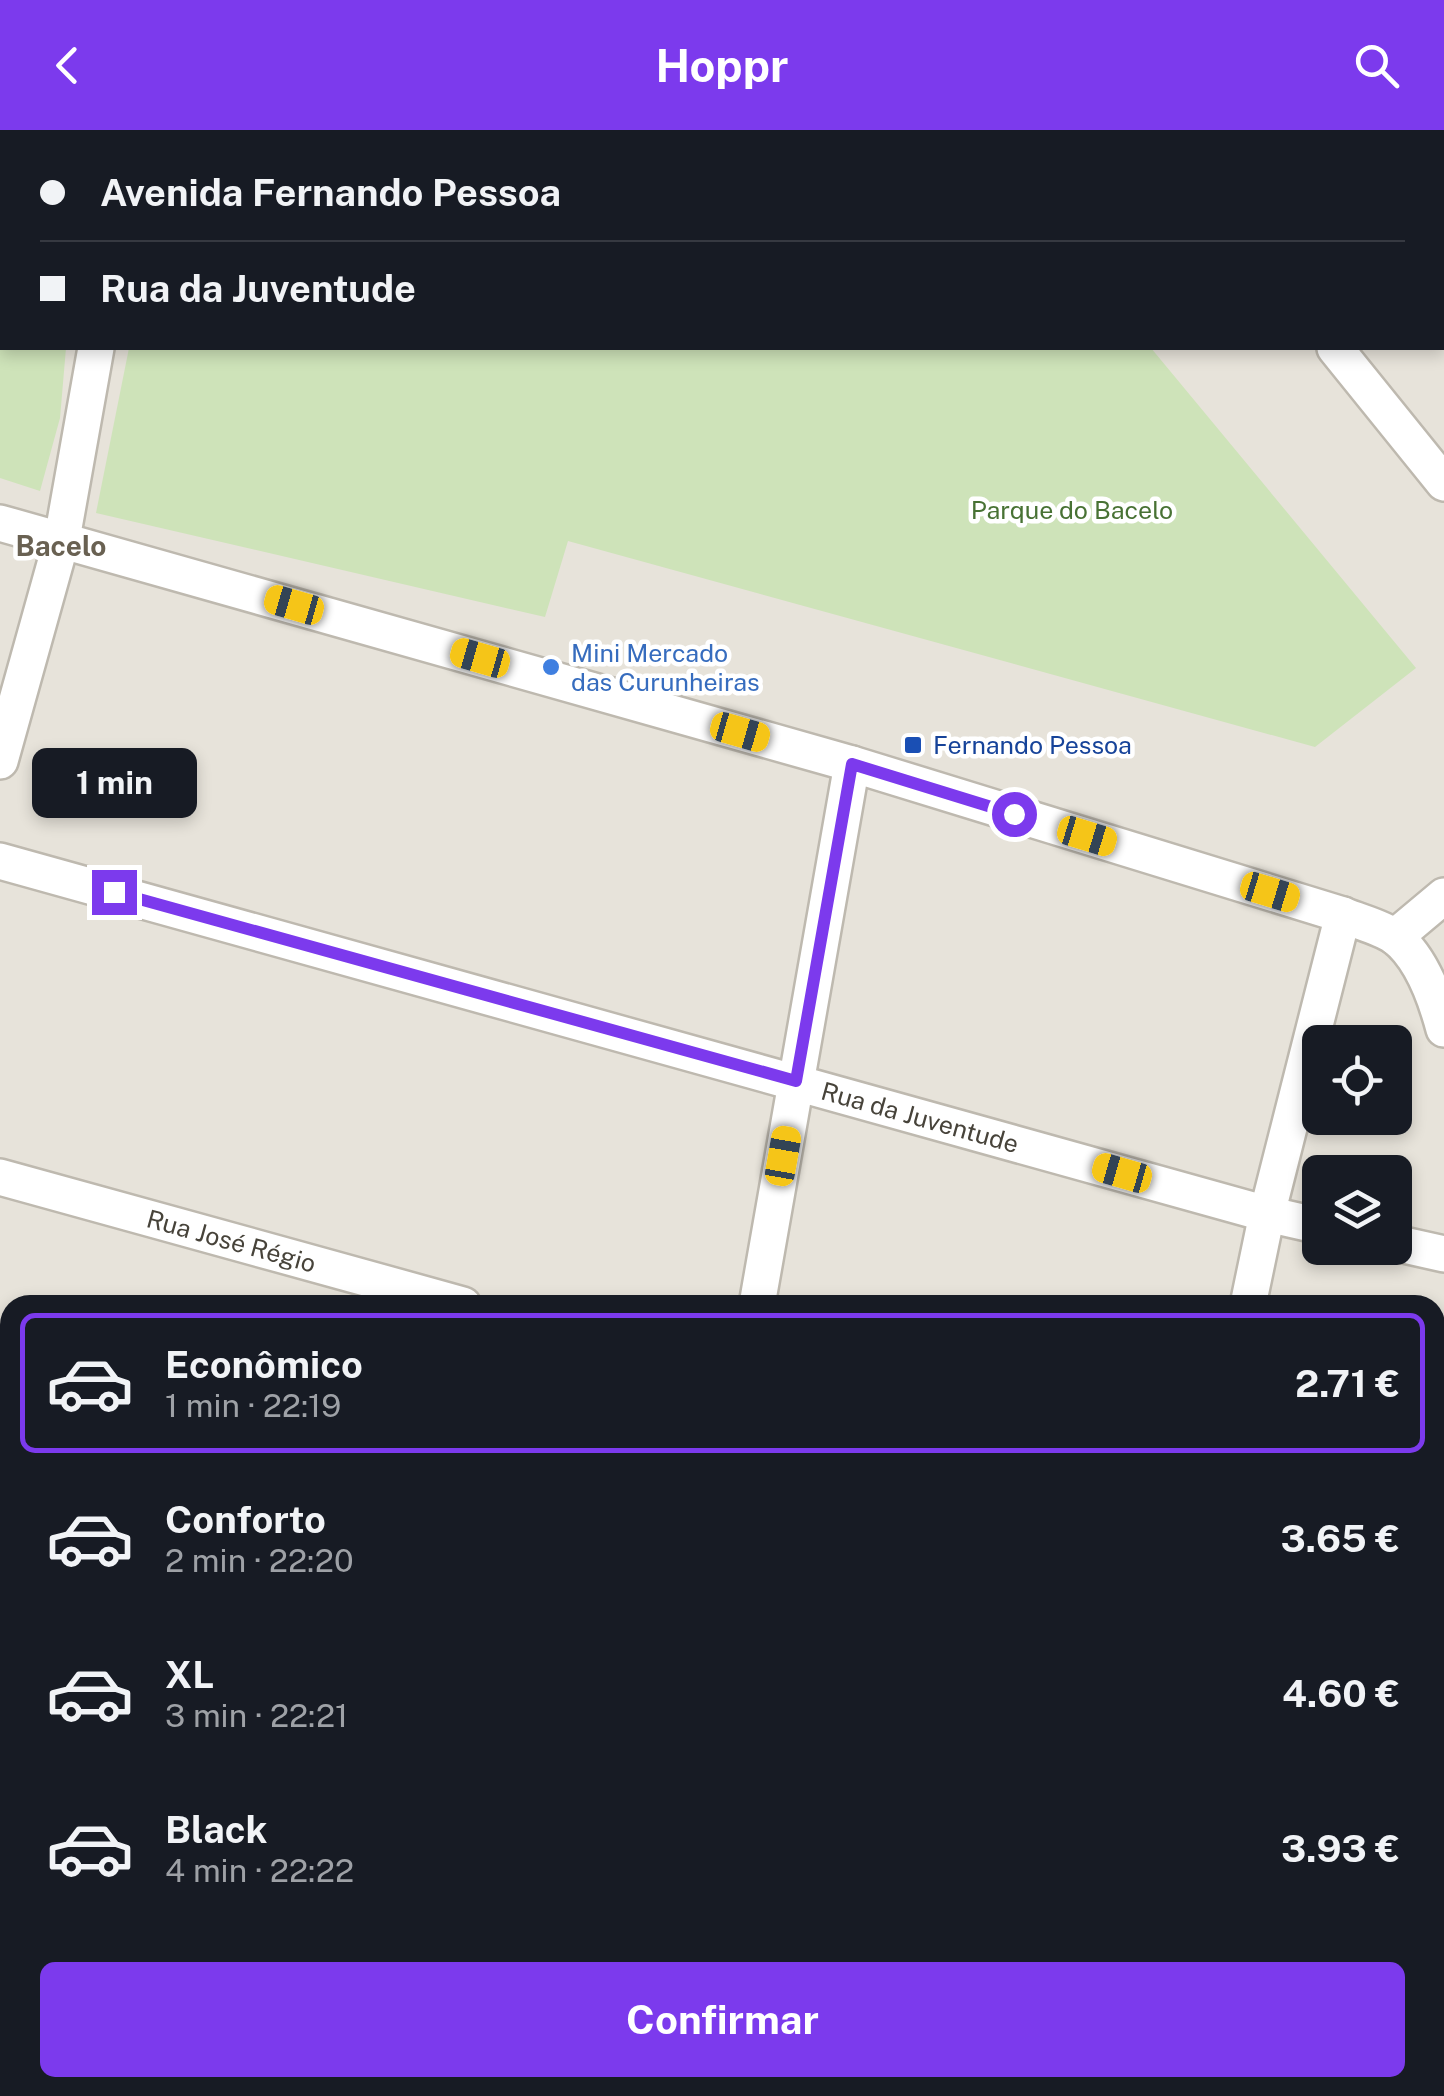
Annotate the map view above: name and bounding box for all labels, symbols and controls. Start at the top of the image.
icon: back [40,38,95,93]
icon: search [1349,38,1404,93]
text: Hoppr [655,39,789,92]
text: Avenida Fernando Pessoa [100,170,561,215]
text: Rua da Juventude [100,266,416,311]
park label: Parque do Bacelo [971,495,1173,525]
district label: Bacelo [16,529,106,562]
car [261,582,327,628]
car [447,635,513,681]
place label: Mini Mercado das Curunheiras [571,638,760,697]
marker: Mini Mercado das Curunheiras [540,656,562,678]
car [707,709,773,755]
place label: Fernando Pessoa [933,730,1132,760]
marker: Fernando Pessoa [902,734,924,756]
callout: 1 min [32,747,196,817]
text: 1 min [76,764,153,801]
route start [992,792,1037,837]
car [1054,813,1120,859]
car [1237,869,1303,915]
route end [92,870,137,915]
map controls [1302,1025,1412,1265]
button: locate [1302,1025,1412,1135]
street label: Rua da Juventude [818,1076,1022,1159]
car [763,1124,803,1188]
car [1089,1150,1155,1196]
button: layers [1302,1155,1412,1265]
street label: Rua José Régio [143,1203,319,1279]
icon: car [45,1338,135,1428]
text: Econômico [165,1342,363,1387]
text: 2.71 € [1295,1361,1400,1406]
text: 1 min · 22:19 [165,1387,341,1424]
icon: car [45,1493,135,1583]
text: Conforto [165,1497,326,1542]
text: 3.65 € [1280,1516,1400,1561]
text: 2 min · 22:20 [165,1542,353,1579]
icon: car [45,1648,135,1738]
text: XL [165,1652,214,1697]
text: 4.60 € [1282,1671,1400,1716]
text: 3 min · 22:21 [165,1697,348,1734]
icon: car [45,1803,135,1893]
text: Black [165,1807,268,1852]
text: 3.93 € [1281,1826,1400,1871]
text: 4 min · 22:22 [165,1852,354,1889]
button: Confirmar [40,1962,1405,2077]

